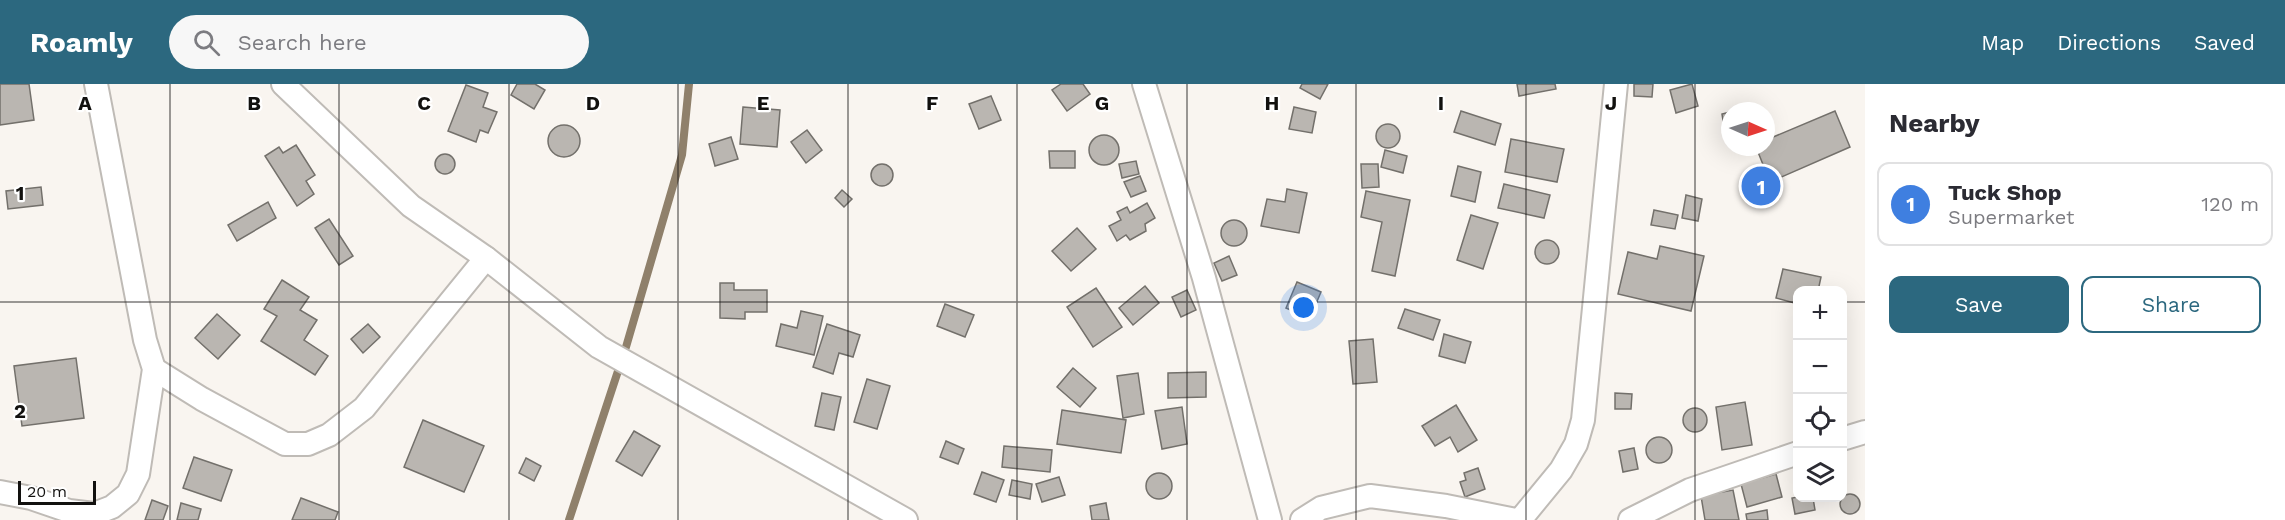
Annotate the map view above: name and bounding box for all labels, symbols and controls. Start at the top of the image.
search box [169,15,589,69]
text: Roamly [30,26,133,59]
icon: search [190,26,223,59]
text: Search here [238,30,367,55]
text: Map [1981,30,2024,55]
text: Directions [2057,30,2161,55]
text: Saved [2194,30,2255,55]
text: A [78,91,92,115]
text: B [247,91,261,115]
text: C [417,91,431,115]
text: D [586,91,600,115]
text: E [757,91,769,115]
text: F [926,91,938,115]
text: G [1095,91,1109,115]
text: H [1265,91,1279,115]
text: I [1438,91,1444,115]
text: J [1605,91,1617,115]
north arrow [1721,102,1775,156]
text: Nearby [1889,108,1980,138]
pin: 1 [1742,164,1780,208]
text: Tuck Shop [1948,180,2062,205]
text: 1 [16,181,24,205]
text: 1 [1906,192,1915,216]
text: 120 m [2201,192,2259,216]
text: Supermarket [1948,205,2074,229]
button: Save [1889,276,2069,333]
button: Share [2081,276,2261,333]
map controls [1793,286,1847,502]
button: + [1793,286,1847,340]
your location [1289,293,1318,322]
button: − [1793,340,1847,394]
button: locate [1793,394,1847,448]
text: 2 [14,399,26,423]
button: layers [1793,448,1847,502]
scale bar [18,478,96,506]
text: 20 m [27,482,67,501]

